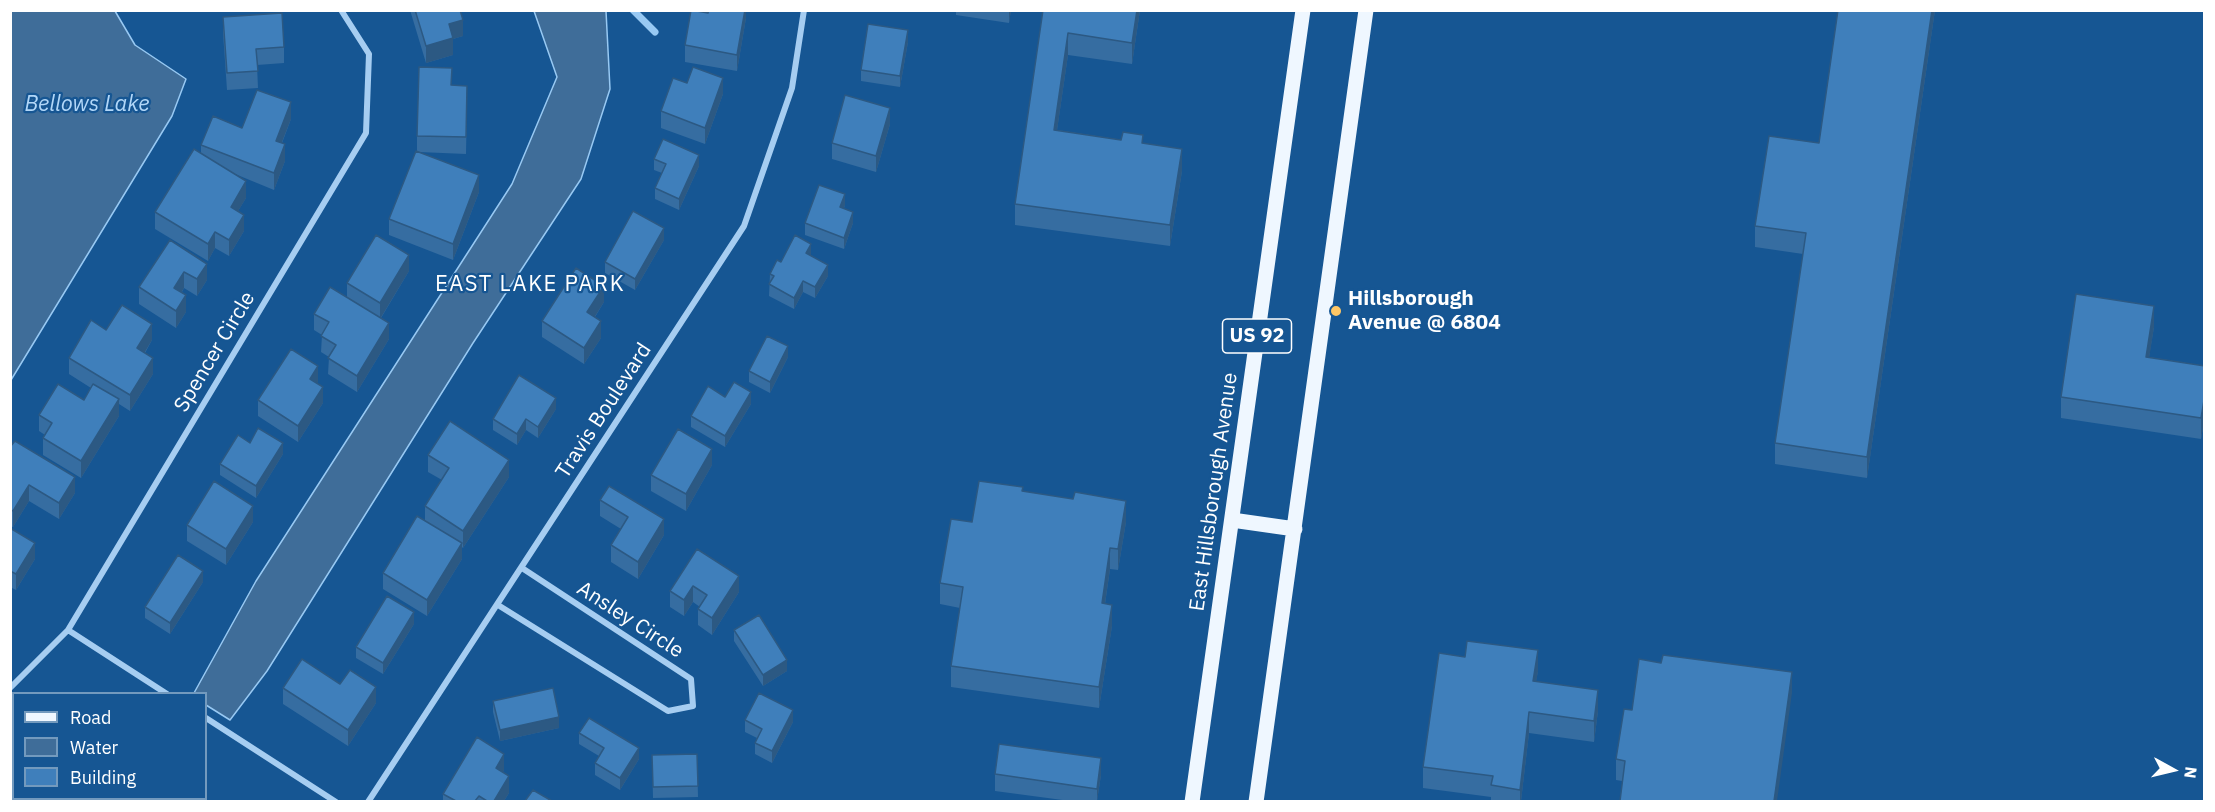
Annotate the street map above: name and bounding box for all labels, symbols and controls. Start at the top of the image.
water label: Bellows Lake [24,92,150,118]
district label: EAST LAKE PARK [435,272,625,298]
place label: Hillsborough Avenue @ 6804 [1348,286,1501,336]
street label: Spencer Circle [169,287,261,417]
marker: Hillsborough Avenue @ 6804 [1329,304,1343,318]
road number: US 92 [1222,319,1292,353]
street label: Travis Boulevard [551,339,657,483]
street label: East Hillsborough Avenue [1185,371,1243,613]
street label: Ansley Circle [572,576,688,664]
legend [12,692,207,800]
text: Road [70,706,111,729]
text: Water [70,736,118,759]
north arrow [2143,740,2203,800]
text: N [2180,765,2202,780]
text: Building [70,766,136,789]

